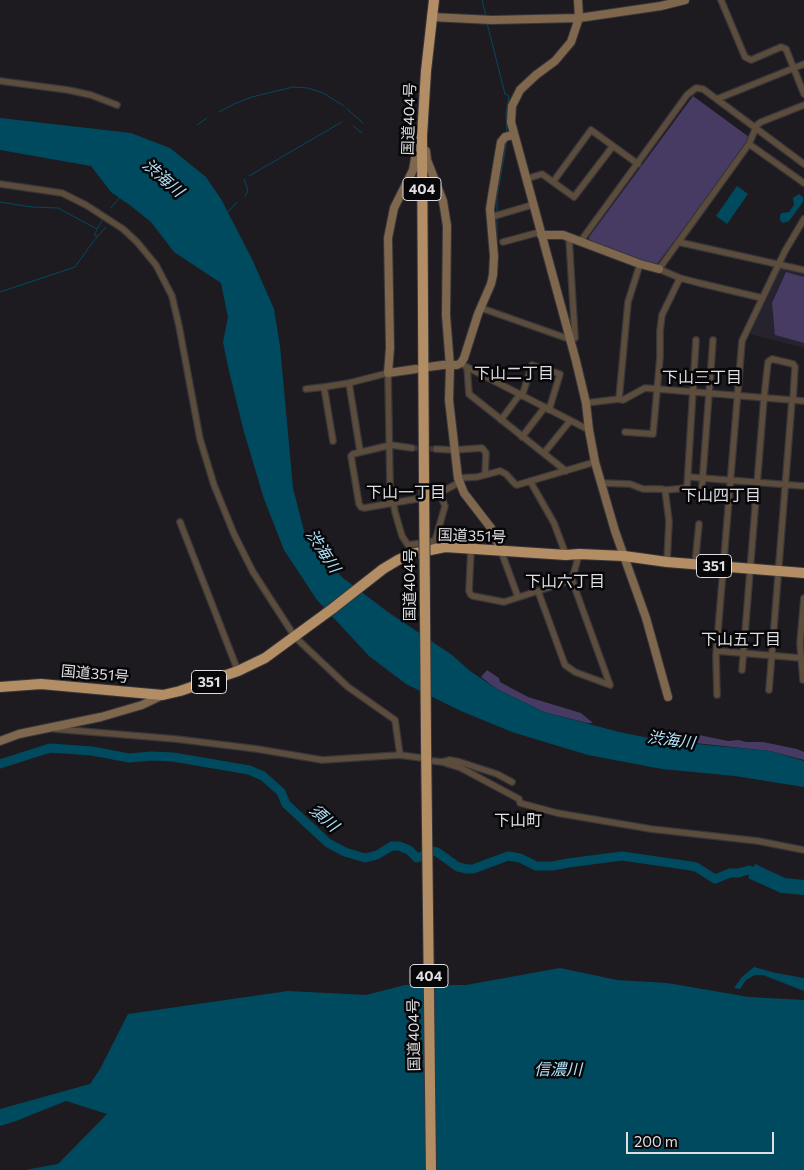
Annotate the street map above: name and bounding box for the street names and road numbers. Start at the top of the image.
street label: 国道404号 [399,82,419,156]
road number: 404 [403,178,441,200]
street label: 国道351号 [437,526,507,546]
street label: 国道404号 [401,549,419,621]
road number: 351 [696,554,732,578]
street label: 国道351号 [60,662,130,686]
road number: 351 [192,670,226,694]
road number: 404 [410,964,448,988]
street label: 国道404号 [404,998,424,1072]

